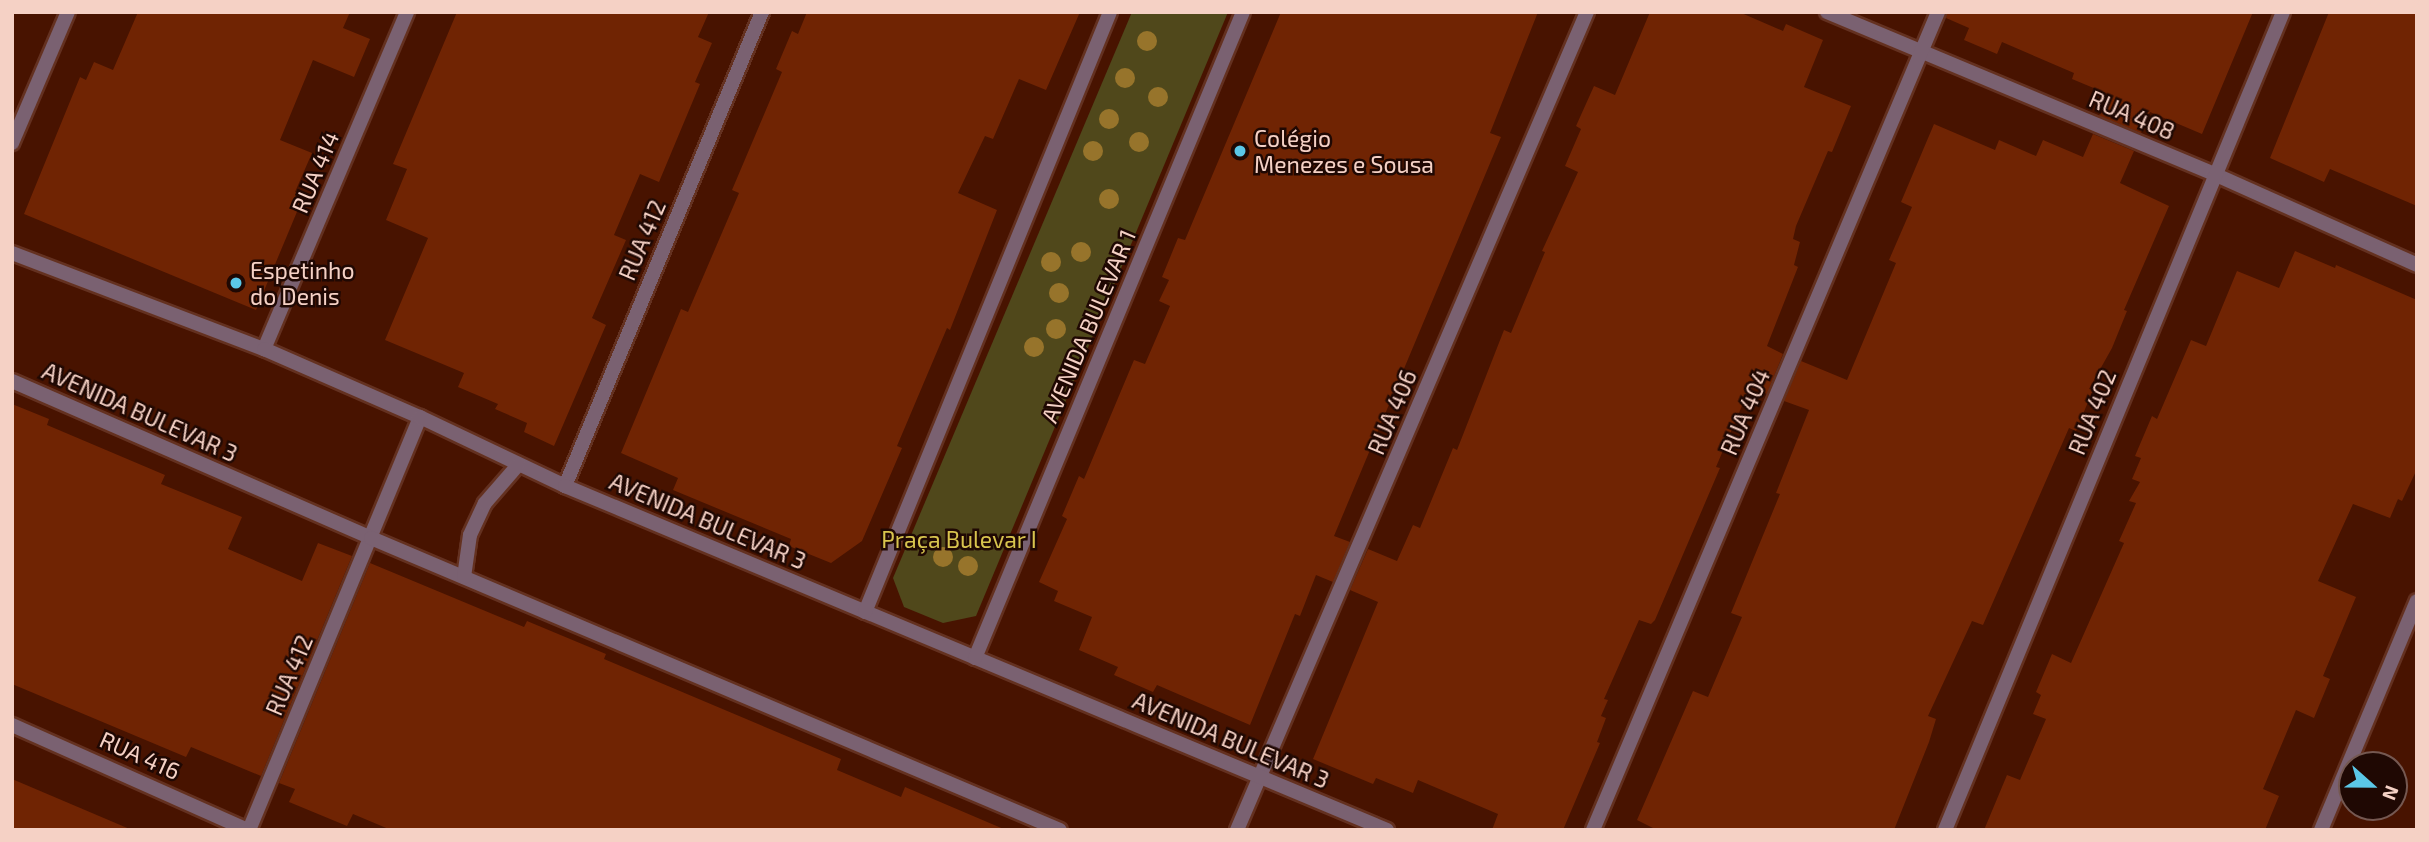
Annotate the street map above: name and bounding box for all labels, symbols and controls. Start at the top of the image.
street label: RUA 408 [2085,85,2179,145]
place label: Colégio Menezes e Sousa [1254,124,1434,178]
street label: RUA 414 [285,127,345,217]
marker: Colégio Menezes e Sousa [1232,143,1248,159]
street label: RUA 412 [613,195,671,285]
street label: AVENIDA BULEVAR 1 [1035,225,1141,427]
place label: Espetinho do Denis [250,256,355,310]
marker: Espetinho do Denis [228,275,244,291]
street label: AVENIDA BULEVAR 3 [38,356,242,468]
street label: RUA 406 [1362,365,1422,459]
street label: RUA 404 [1715,365,1775,459]
street label: RUA 402 [2062,365,2122,459]
street label: AVENIDA BULEVAR 3 [605,467,811,575]
park label: Praça Bulevar I [881,525,1037,553]
street label: RUA 412 [260,630,318,720]
street label: AVENIDA BULEVAR 3 [1128,686,1334,794]
street label: RUA 416 [95,725,185,785]
north arrow [2338,751,2408,821]
text: N [2378,782,2404,804]

